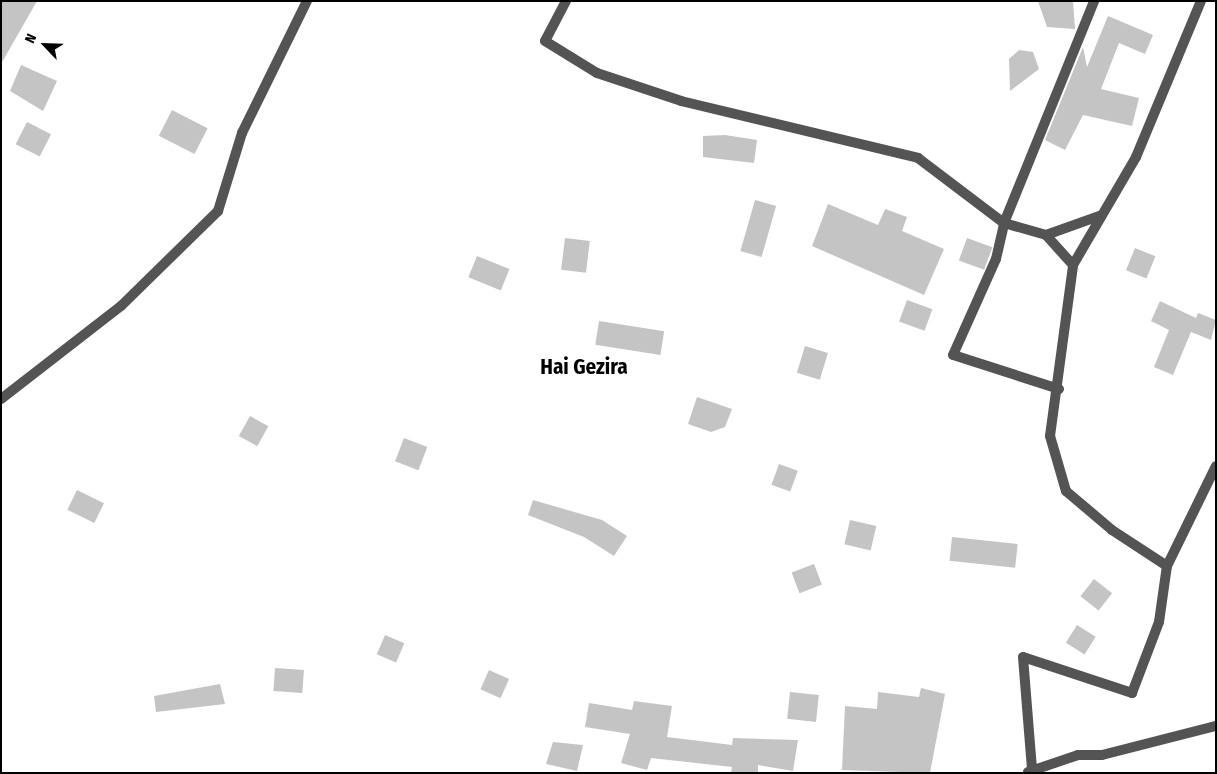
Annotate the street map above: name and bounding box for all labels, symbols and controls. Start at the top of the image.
north arrow [20,20,70,70]
text: N [21,31,40,46]
district label: Hai Gezira [540,354,628,380]

